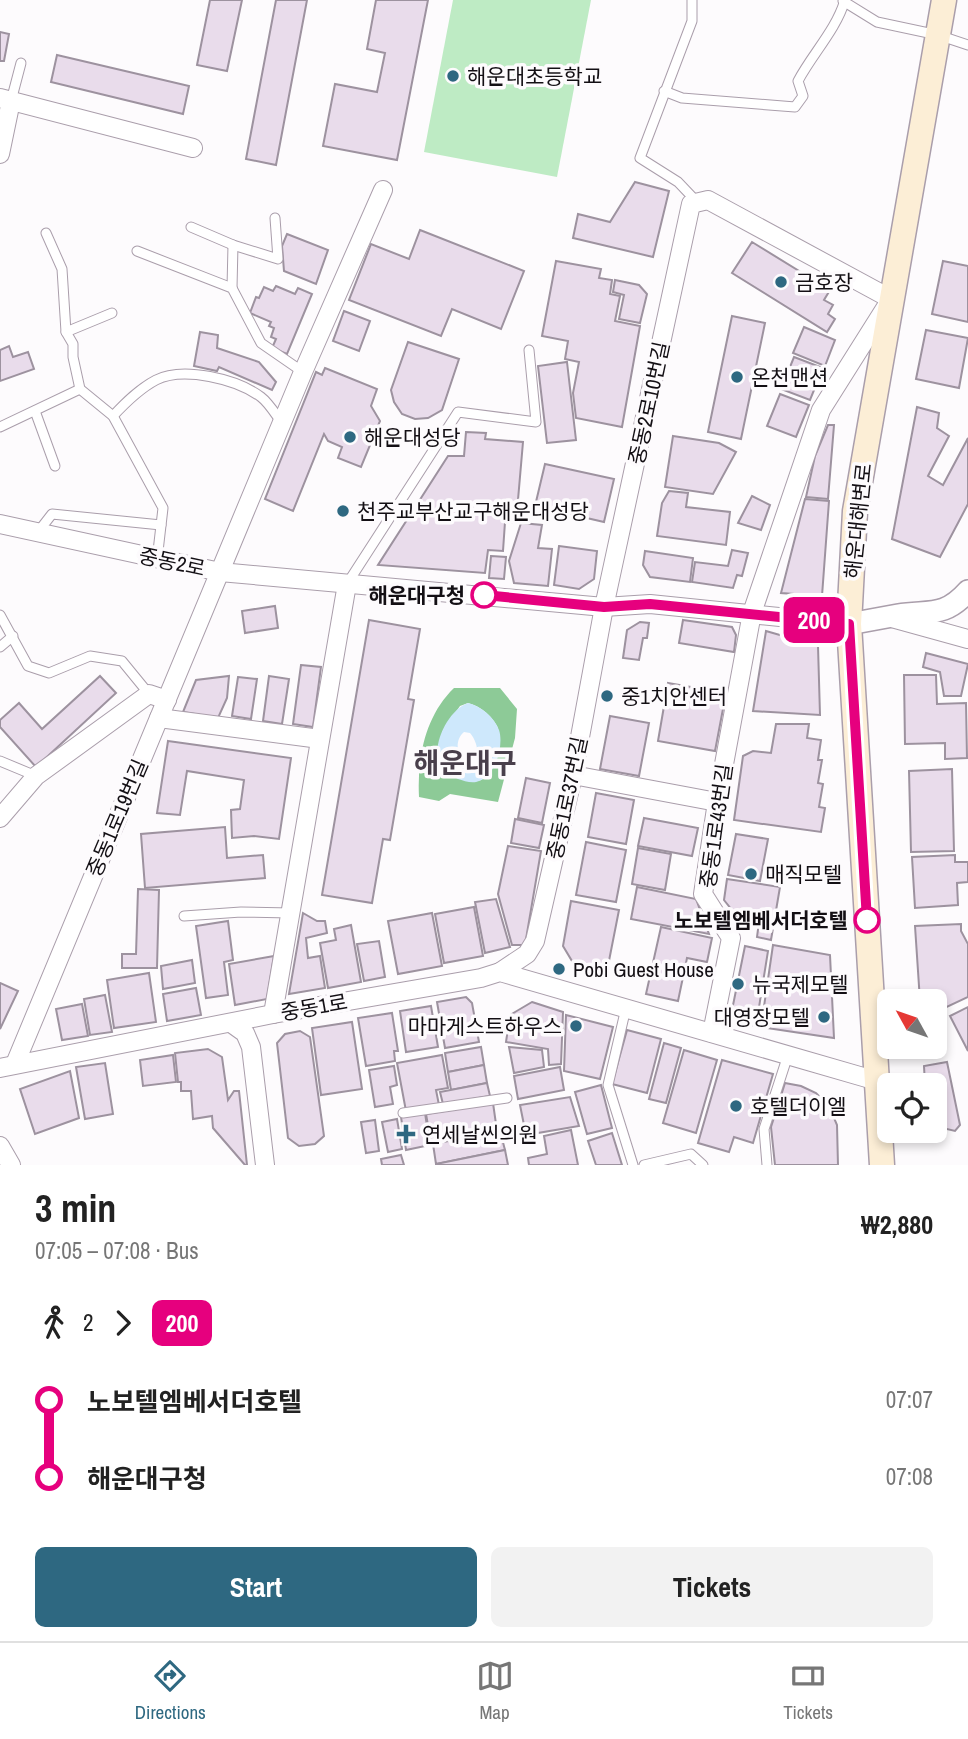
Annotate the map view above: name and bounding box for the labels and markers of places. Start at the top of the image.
place label: 해운대초등학교 [467,62,602,91]
marker: 해운대초등학교 [445,68,461,84]
place label: 금호장 [795,268,853,297]
marker: 금호장 [773,274,789,290]
place label: 온천맨션 [751,363,828,392]
marker: 온천맨션 [729,369,745,385]
place label: 해운대성당 [364,423,461,452]
marker: 해운대성당 [342,429,358,445]
place label: 천주교부산교구해운대성당 [357,497,589,526]
marker: 천주교부산교구해운대성당 [335,503,351,519]
place label: 해운대구청 [368,581,465,610]
marker: 해운대구청 [471,582,497,608]
place label: 중1치안센터 [621,682,727,711]
marker: 중1치안센터 [599,688,615,704]
place label: 매직모텔 [765,860,842,889]
marker: 매직모텔 [743,866,759,882]
place label: 노보텔엠베서더호텔 [674,906,848,935]
marker: 노보텔엠베서더호텔 [854,907,880,933]
place label: Pobi Guest House [573,955,714,984]
marker: Pobi Guest House [551,961,567,977]
place label: 뉴국제모텔 [752,970,849,999]
marker: 뉴국제모텔 [730,976,746,992]
place label: 대영장모텔 [713,1003,810,1032]
marker: 대영장모텔 [816,1009,832,1025]
place label: 마마게스트하우스 [407,1012,562,1041]
marker: 마마게스트하우스 [568,1018,584,1034]
place label: 호텔더이엘 [750,1092,847,1121]
marker: 호텔더이엘 [728,1098,744,1114]
place label: 연세날씬의원 [422,1120,538,1149]
marker: 연세날씬의원 [396,1124,416,1144]

